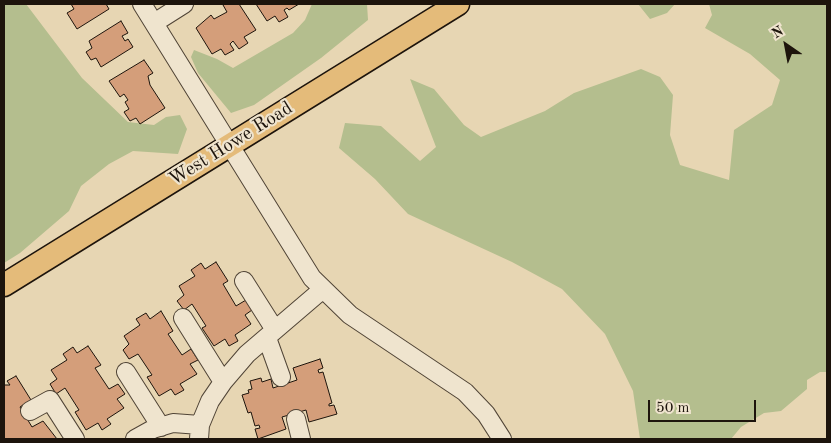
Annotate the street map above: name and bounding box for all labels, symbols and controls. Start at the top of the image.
north arrow [761,20,811,70]
text: N [770,24,786,41]
street label: West Howe Road [165,97,297,191]
scale bar [651,390,758,422]
text: 50 m [656,401,690,416]

